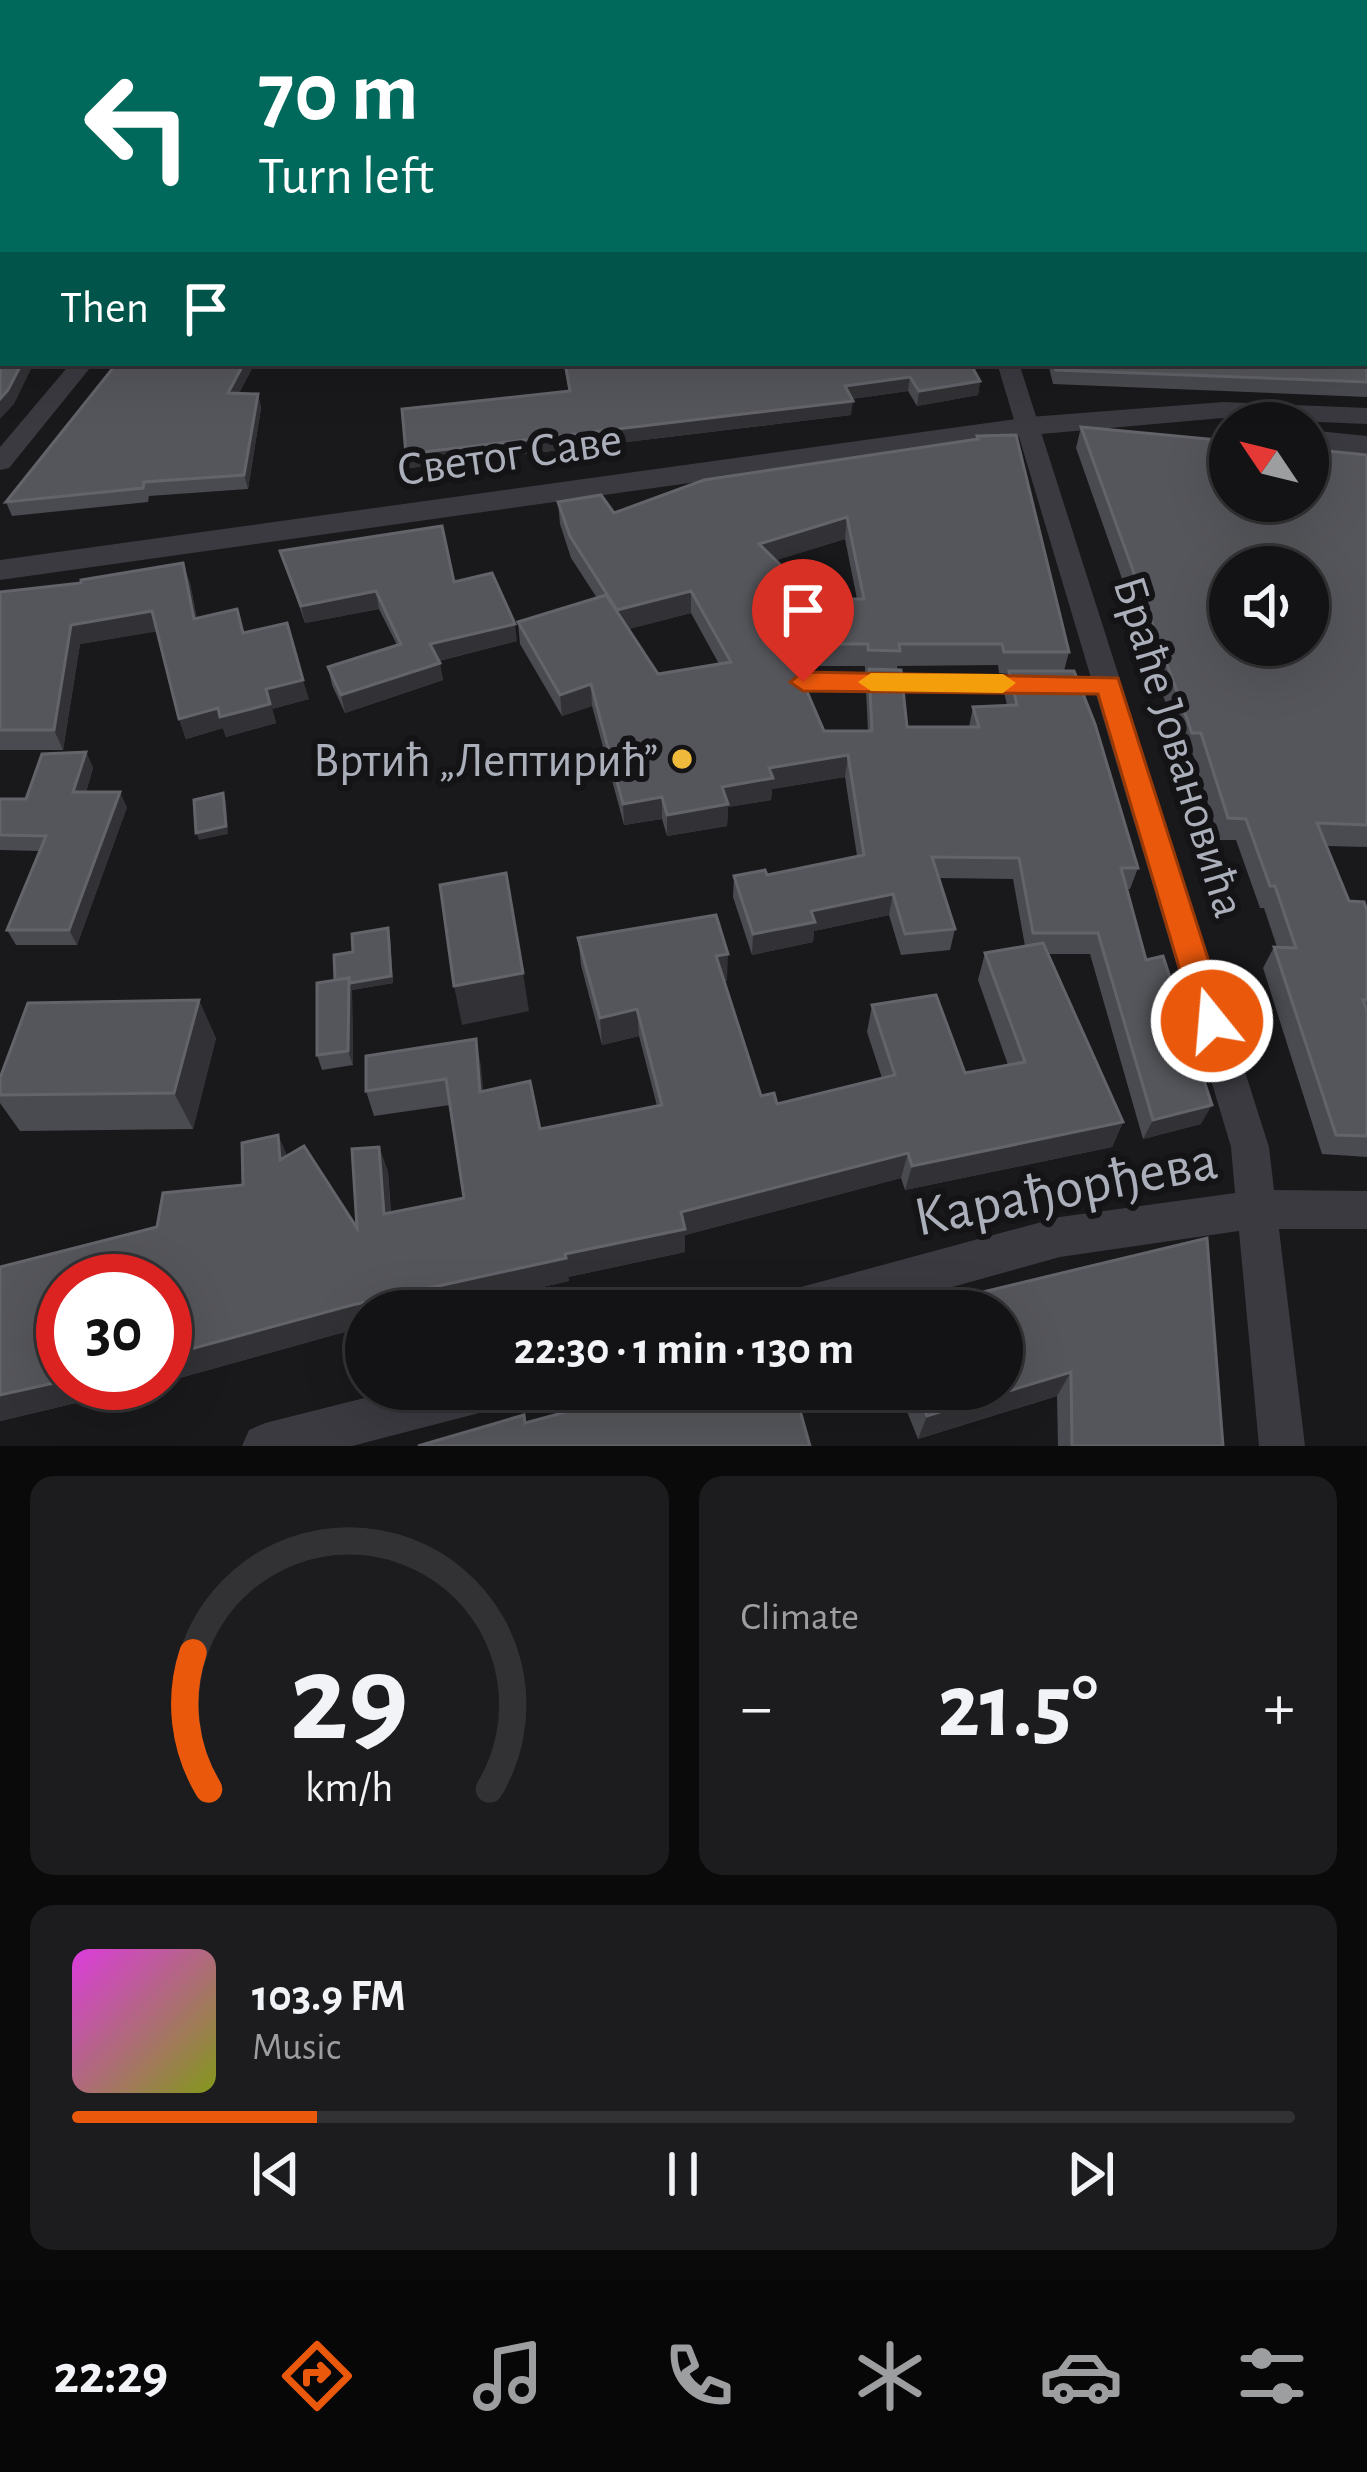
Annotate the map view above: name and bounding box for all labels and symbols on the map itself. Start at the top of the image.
north arrow [1209,402,1329,522]
street label: Светог Саве [394,416,625,496]
pin [752,559,854,682]
street label: Браће Јовановића [1103,571,1253,923]
place label: Вртић „Лептирић” [312,738,658,786]
marker: Вртић „Лептирић” [669,746,695,772]
position arrow [1149,958,1275,1084]
street label: Карађорђева [909,1132,1222,1247]
speed limit sign: 30 [36,1254,192,1410]

